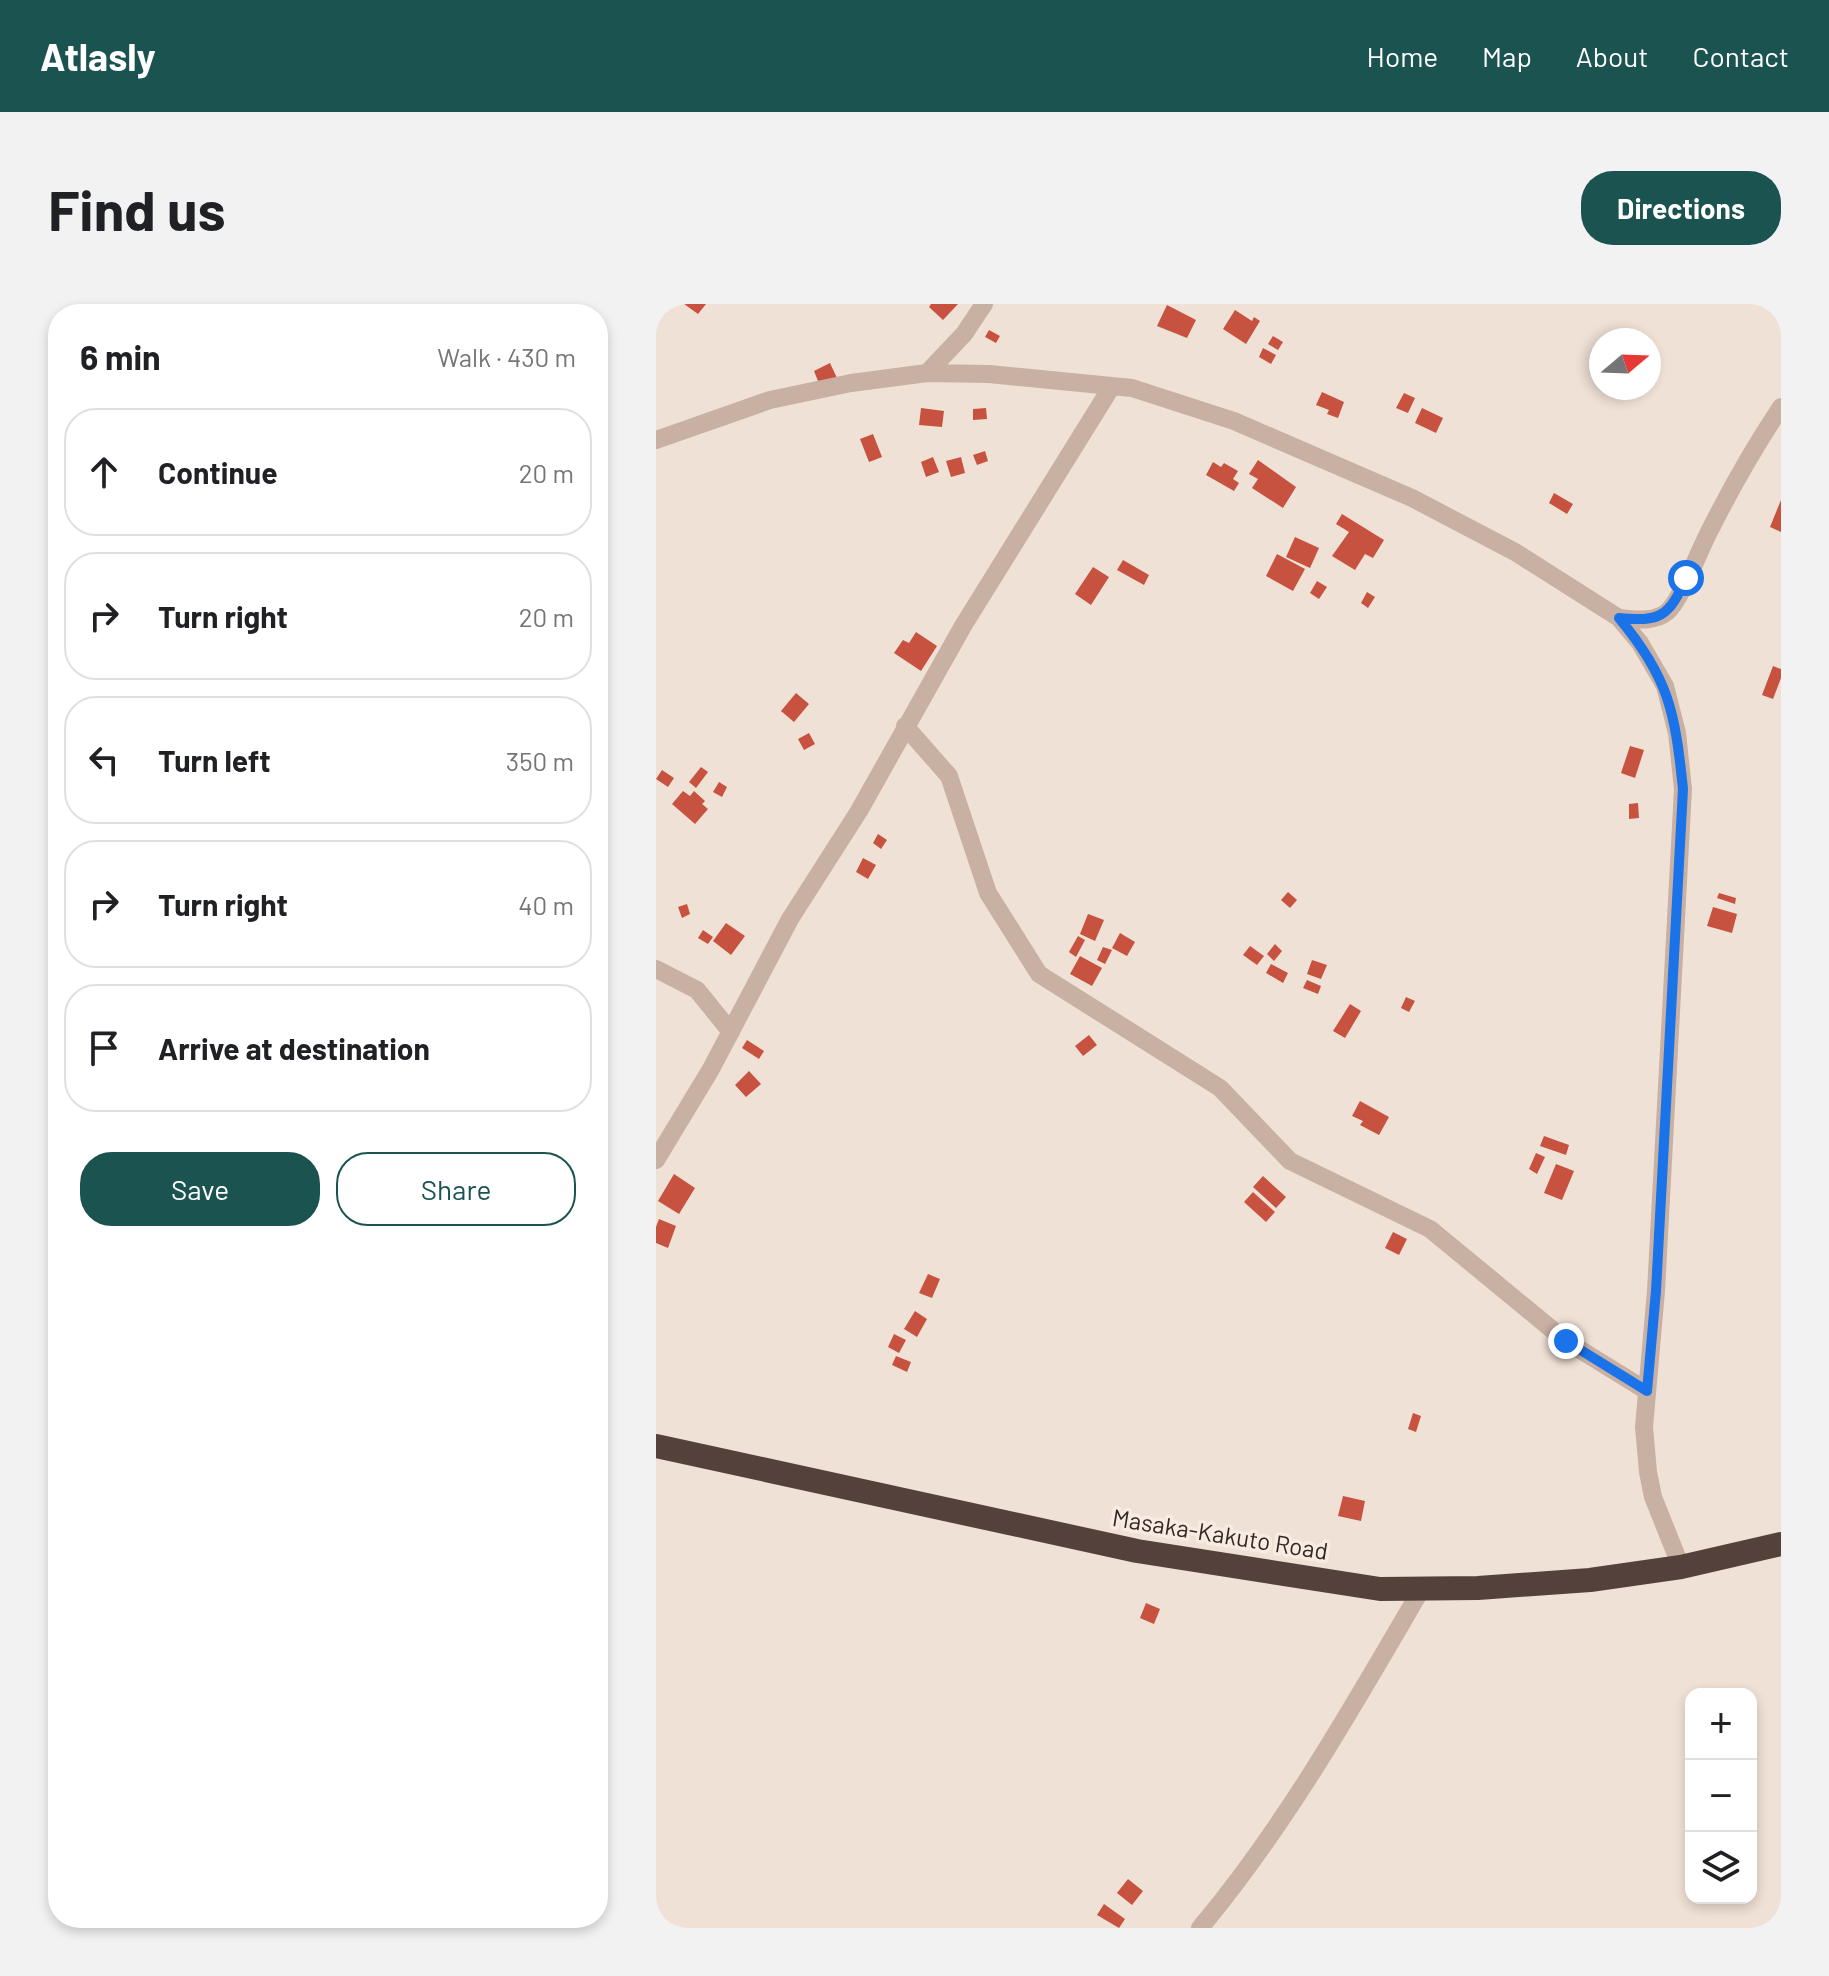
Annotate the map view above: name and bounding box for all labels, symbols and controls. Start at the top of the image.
text: Atlasly [40,33,156,79]
text: Home [1367,39,1438,73]
text: Map [1482,39,1532,73]
text: About [1576,39,1648,73]
text: Contact [1692,39,1789,73]
button: Directions [1581,171,1781,245]
text: Find us [48,175,226,242]
north arrow [1589,328,1661,400]
text: 6 min [80,336,161,377]
text: Walk · 430 m [437,341,576,372]
icon: ahead [82,450,126,494]
text: Continue [158,454,278,490]
text: 20 m [519,457,574,488]
route start [1668,560,1704,596]
icon: right [82,594,126,638]
text: Turn right [158,598,288,634]
text: 20 m [519,601,574,632]
icon: left [82,738,126,782]
text: Turn left [158,742,271,778]
text: 350 m [506,745,574,776]
icon: right [82,882,126,926]
text: Turn right [158,886,288,922]
text: 40 m [518,889,574,920]
icon: arrive [82,1026,126,1070]
text: Arrive at destination [158,1030,430,1066]
button: Save [80,1152,320,1226]
button: Share [336,1152,576,1226]
route end [1548,1323,1584,1359]
street label: Masaka-Kakuto Road [1110,1502,1330,1565]
map controls [1685,1688,1757,1904]
button: + [1685,1688,1757,1760]
button: − [1685,1760,1757,1832]
button: layers [1685,1832,1757,1904]

